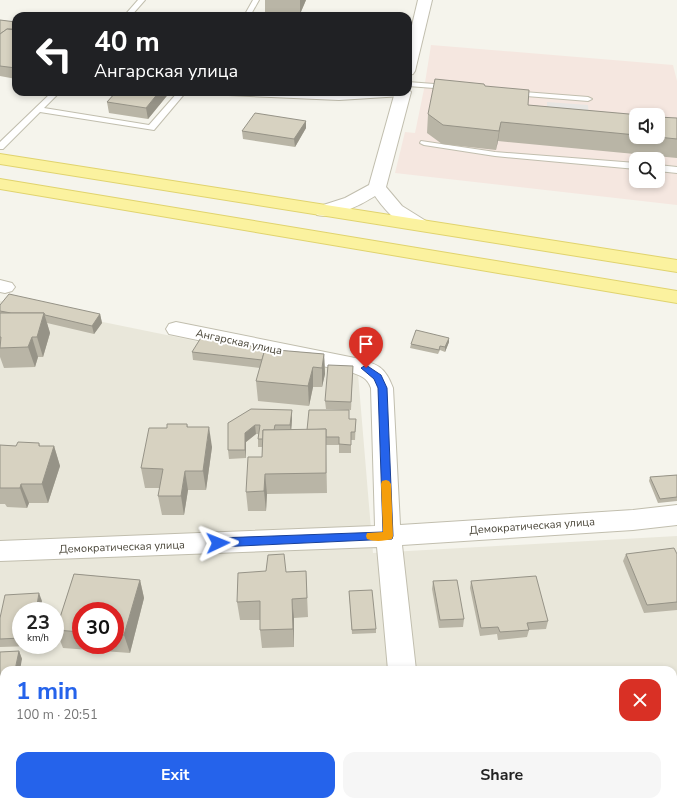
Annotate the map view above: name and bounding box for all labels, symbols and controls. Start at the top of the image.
text: 40 m [94,23,160,61]
icon: left [28,28,80,80]
text: Ангарская улица [94,59,238,83]
map controls [629,108,665,188]
button: sound [629,108,665,144]
button: search [629,152,665,188]
street label: Ангарская улица [194,326,284,359]
pin [349,327,383,368]
icon: arrive [355,333,377,355]
street label: Демократическая улица [469,514,595,538]
position arrow [197,522,239,564]
street label: Демократическая улица [59,537,185,557]
speed limit sign: 30 [72,602,124,654]
text: 23 [26,609,50,636]
text: km/h [27,631,49,645]
text: 1 min [16,675,78,707]
button: close [619,679,661,721]
text: 100 m · 20:51 [16,706,98,724]
button: Exit [16,752,335,798]
button: Share [343,752,661,798]

